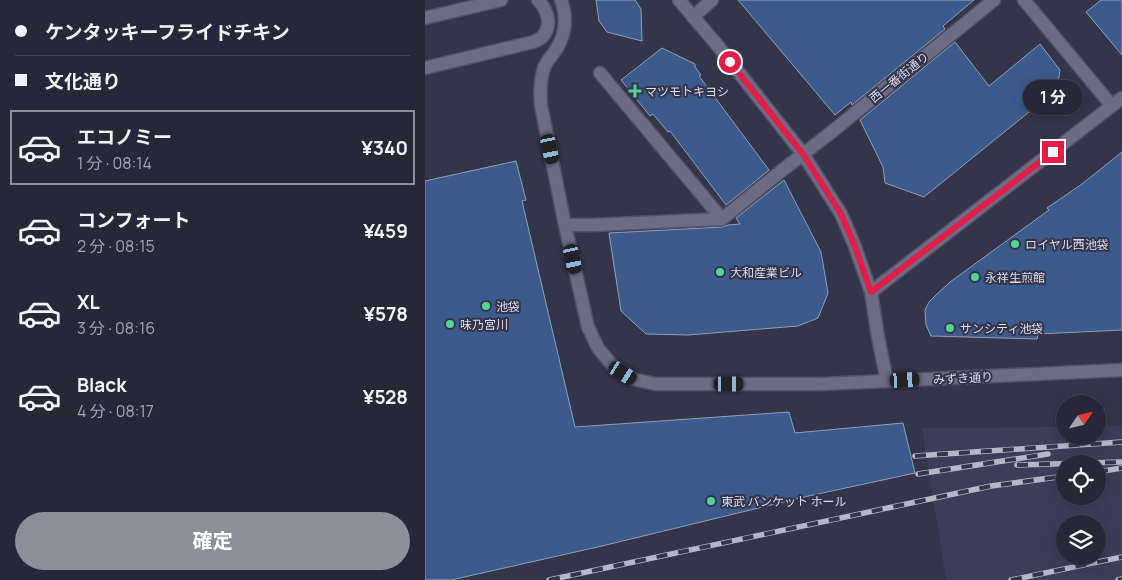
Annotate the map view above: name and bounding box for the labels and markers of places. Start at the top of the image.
place label: マツモトキヨシ [645,83,729,100]
marker: マツモトキヨシ [629,85,641,97]
place label: ロイヤル西池袋 [1025,236,1109,253]
marker: ロイヤル西池袋 [1009,238,1021,250]
place label: 大和産業ビル [730,264,802,281]
marker: 大和産業ビル [714,266,726,278]
place label: 永祥生煎館 [985,269,1045,286]
marker: 永祥生煎館 [969,271,981,283]
place label: 池袋 [496,298,520,315]
marker: 池袋 [480,300,492,312]
place label: 味乃宮川 [460,316,508,333]
marker: 味乃宮川 [444,318,456,330]
place label: サンシティ池袋 [960,320,1043,337]
marker: サンシティ池袋 [944,322,956,334]
place label: 東武 バンケット ホール [721,493,846,510]
marker: 東武 バンケット ホール [705,495,717,507]

